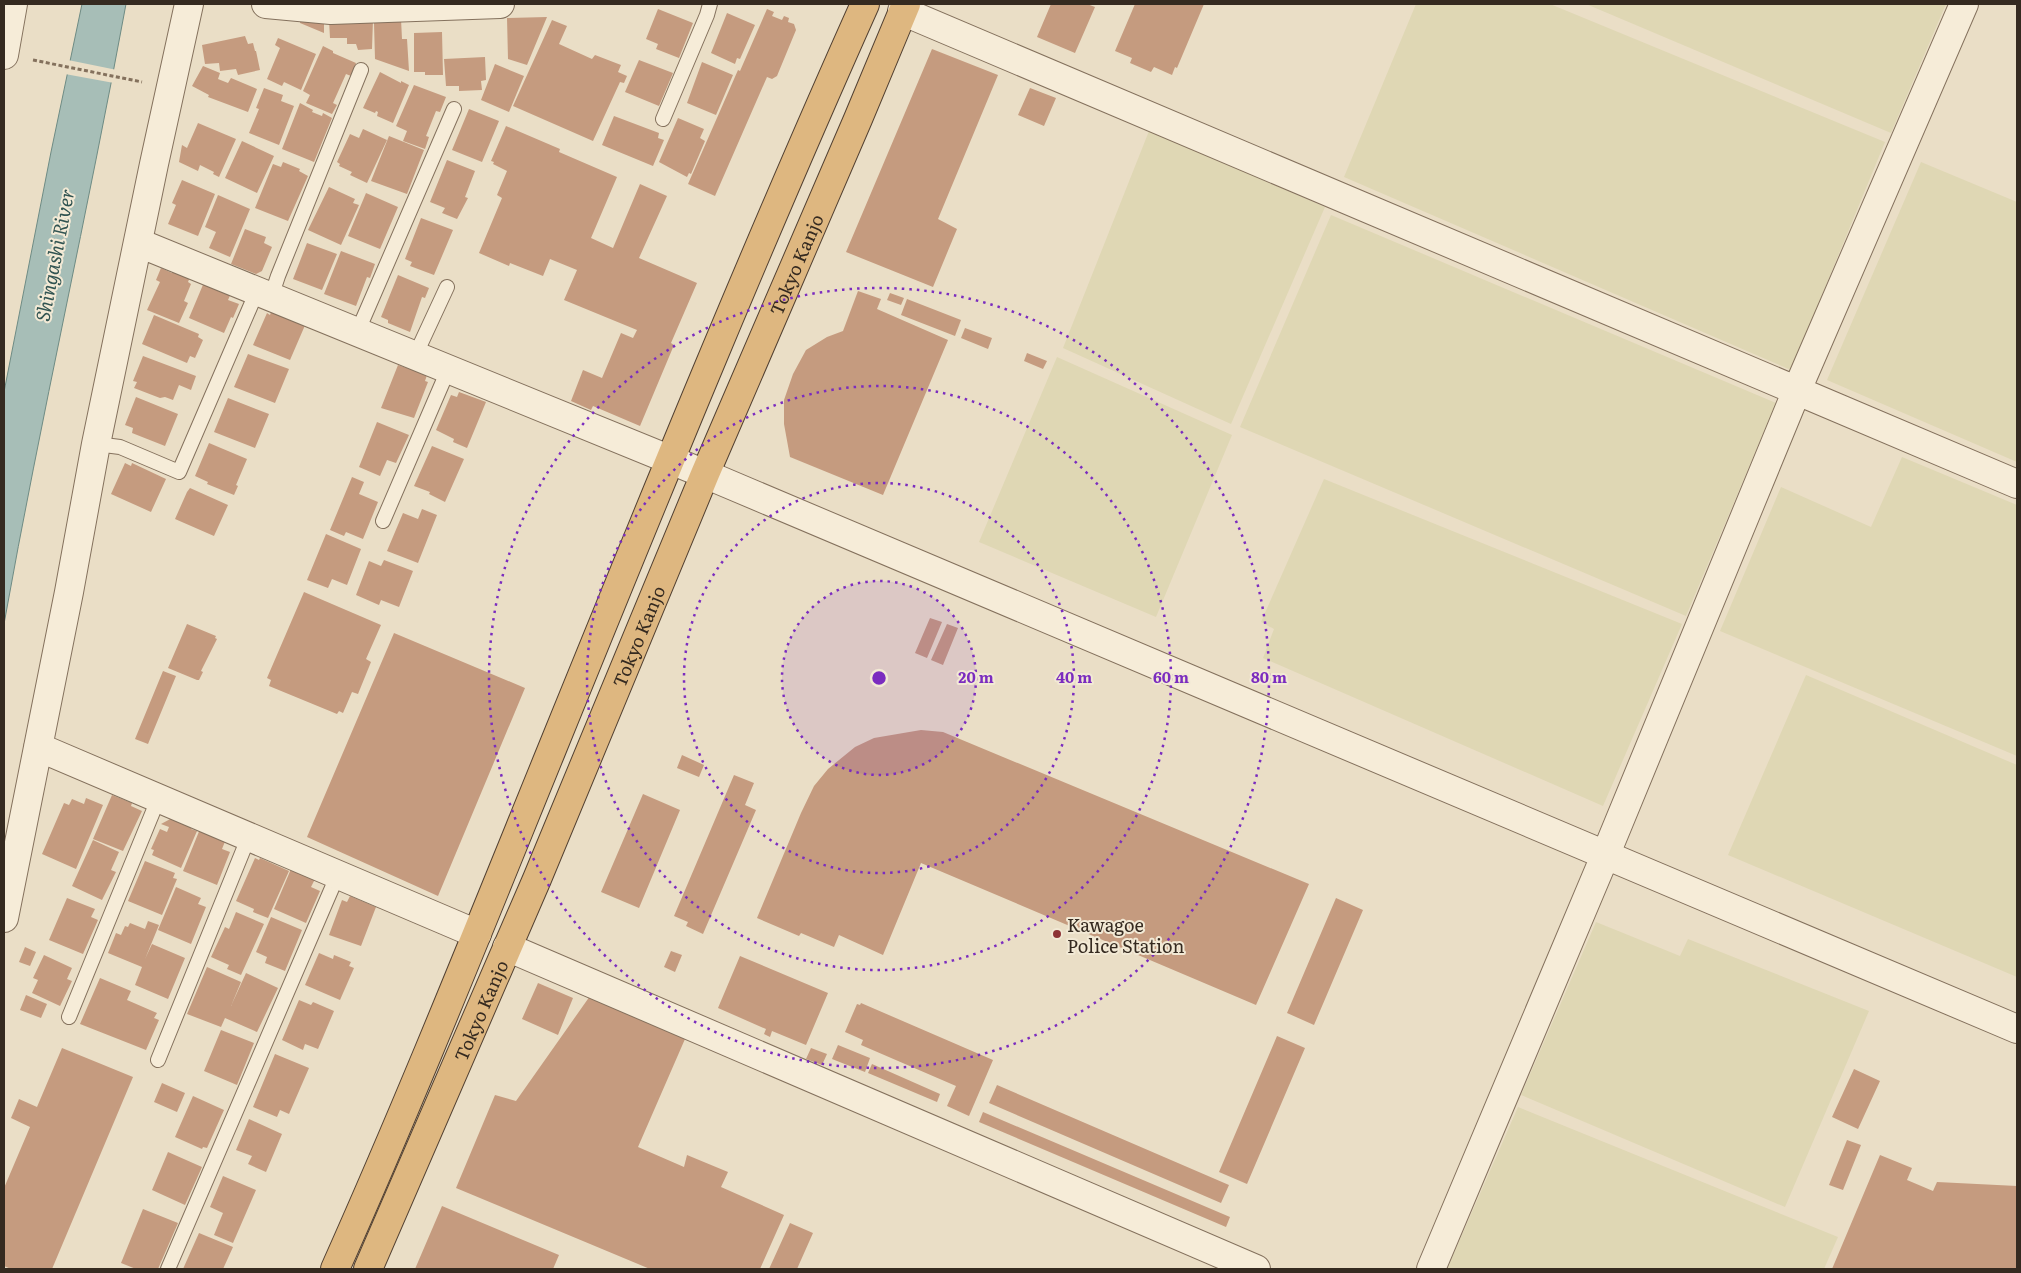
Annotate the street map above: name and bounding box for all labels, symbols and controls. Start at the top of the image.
water label: Shingashi River [27,186,81,324]
street label: Tokyo Kanjo [762,209,829,319]
street label: Tokyo Kanjo [605,581,671,691]
text: 20 m [958,665,994,688]
text: 40 m [1056,665,1092,688]
text: 60 m [1153,665,1189,688]
text: 80 m [1251,665,1287,688]
centre of rings [870,669,888,687]
place label: Kawagoe Police Station [1067,911,1184,959]
marker: Kawagoe Police Station [1051,928,1063,940]
street label: Tokyo Kanjo [446,955,514,1065]

